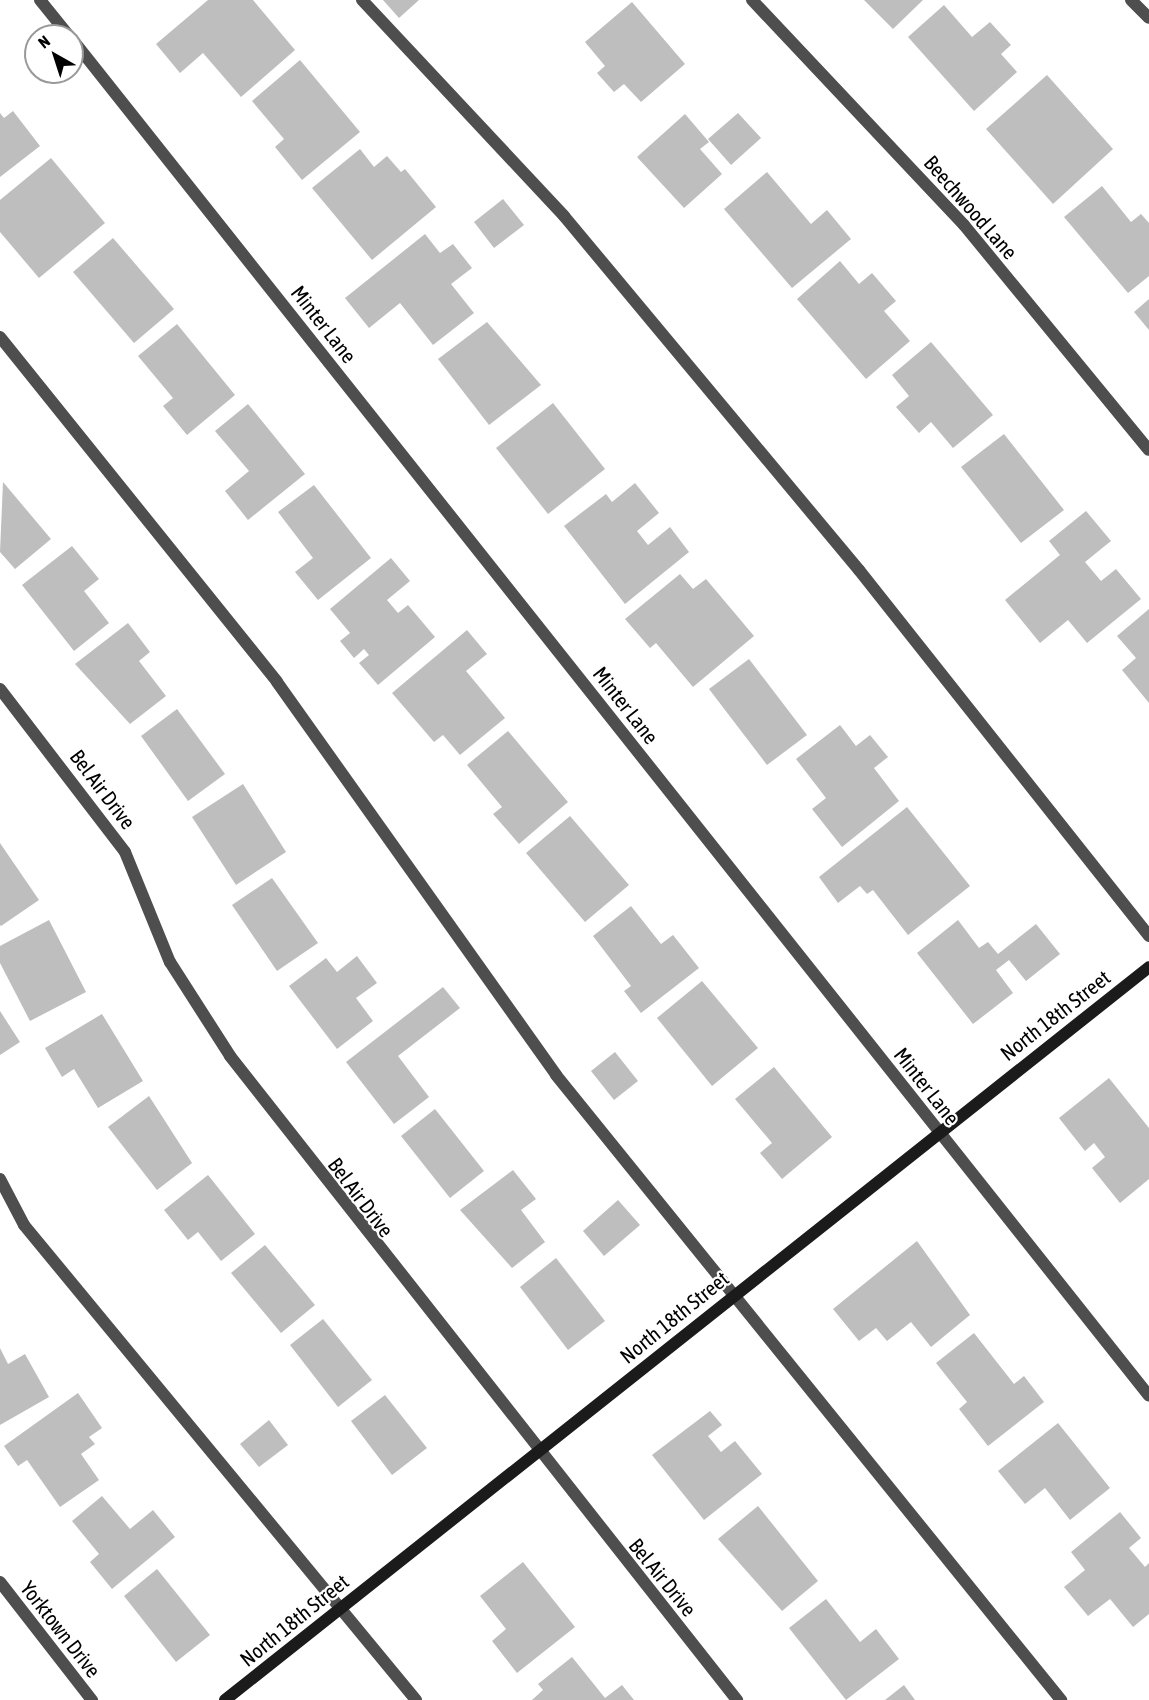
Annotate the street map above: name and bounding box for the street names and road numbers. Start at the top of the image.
street label: Beechwood Lane [919,150,1023,264]
street label: Minter Lane [286,280,362,368]
street label: Minter Lane [588,661,664,749]
street label: Bel Air Drive [65,744,141,834]
street label: North 18th Street [995,964,1115,1066]
street label: Minter Lane [889,1042,965,1130]
street label: Bel Air Drive [323,1152,399,1242]
street label: North 18th Street [615,1266,733,1368]
street label: Bel Air Drive [624,1533,702,1621]
street label: North 18th Street [235,1569,353,1671]
street label: Yorktown Drive [16,1576,106,1682]

